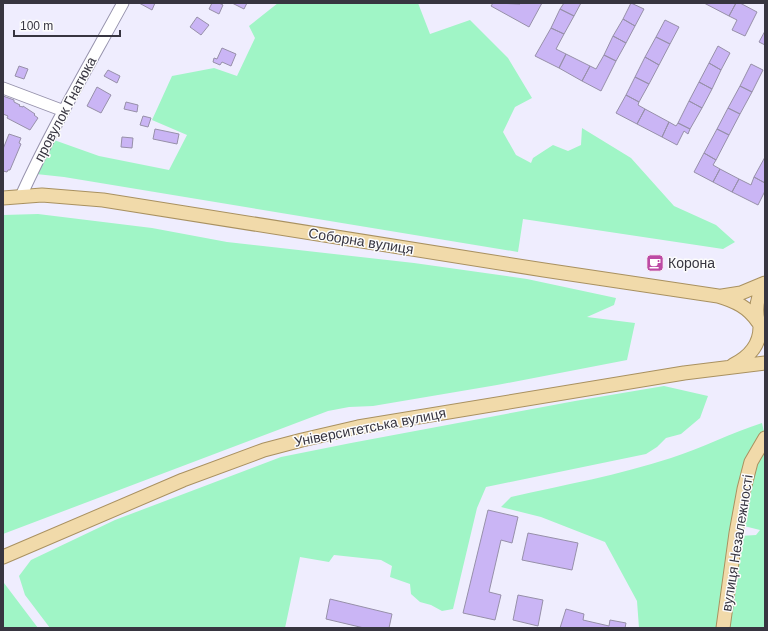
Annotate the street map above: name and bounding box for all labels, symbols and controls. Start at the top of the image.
scale bar [14,12,120,38]
text: 100 m [20,19,53,33]
street label: провулок Гнатюка [31,54,99,164]
street label: Соборна вулиця [307,225,415,257]
cafe icon: Корона [645,253,665,273]
place label: Корона [668,255,715,271]
street label: Університетська вулиця [293,404,447,450]
street label: вулиця Незалежності [718,473,756,613]

